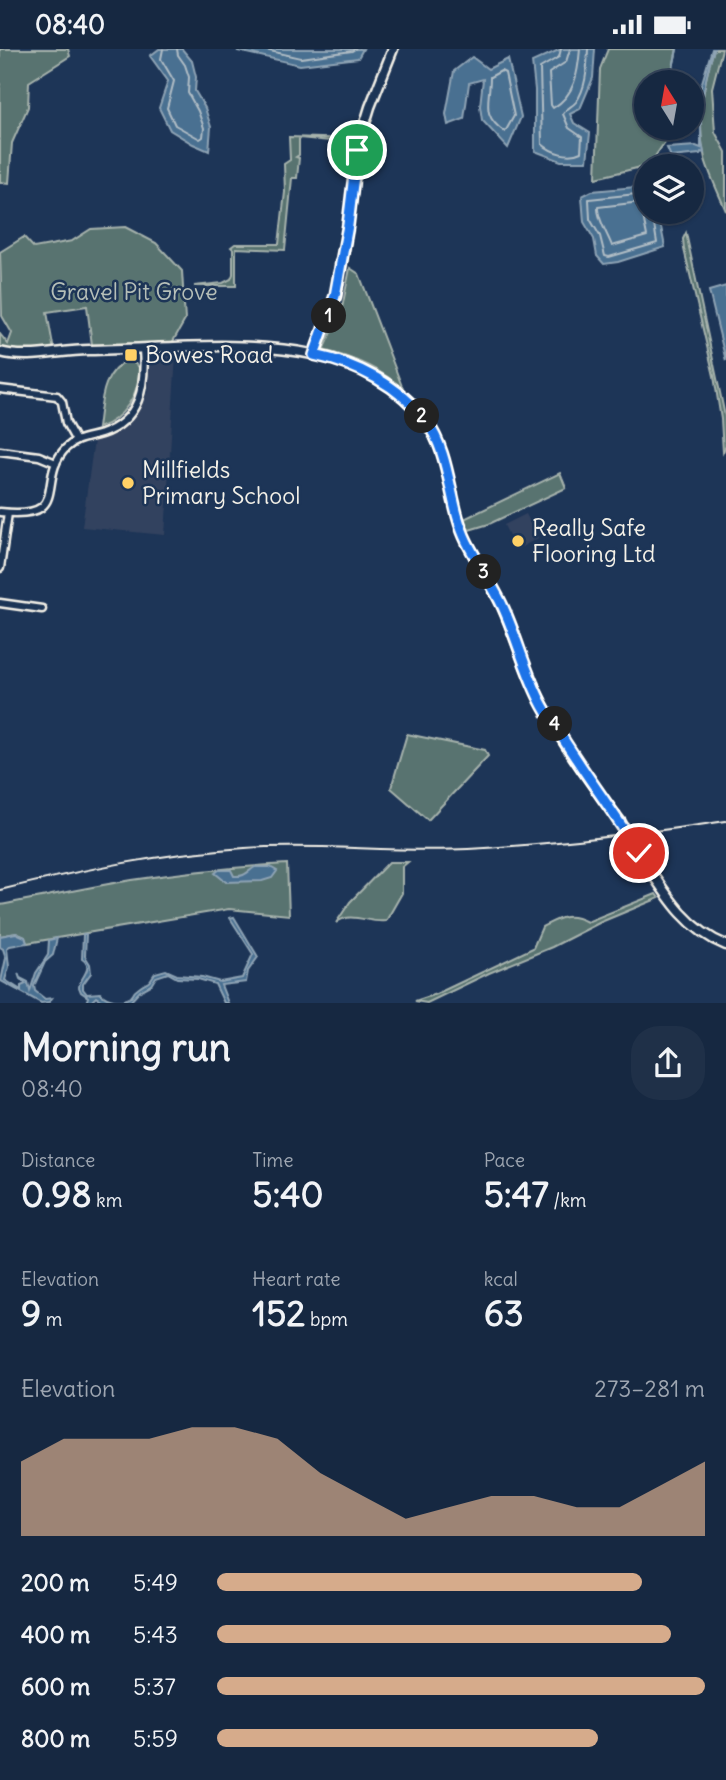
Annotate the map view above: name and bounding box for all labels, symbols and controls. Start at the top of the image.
text: 08:40 [35,8,105,41]
north arrow [634,70,704,140]
map controls [634,70,704,224]
pin [327,120,387,180]
icon: arrive [338,131,376,169]
button: layers [634,154,704,224]
park label: Gravel Pit Grove [50,277,218,306]
pin: 1 [312,299,346,333]
text: 1 [325,303,332,327]
place label: Bowes Road [145,340,273,369]
marker: Bowes Road [123,347,139,363]
pin: 2 [404,399,440,433]
text: 2 [416,403,427,427]
place label: Millfields Primary School [142,455,300,510]
marker: Millfields Primary School [120,475,136,491]
place label: Really Safe Flooring Ltd [532,513,655,568]
marker: Really Safe Flooring Ltd [510,533,526,549]
pin: 3 [466,554,502,589]
text: 3 [478,559,489,583]
pin: 4 [538,707,572,741]
text: 4 [549,711,560,735]
pin [609,823,669,883]
icon: check [620,834,658,872]
text: Morning run [21,1024,231,1071]
button: share [631,1026,705,1100]
text: 08:40 [21,1074,83,1103]
text: Distance [21,1148,95,1172]
text: Time [252,1148,293,1172]
text: Pace [484,1148,525,1172]
text: 0.98 [21,1172,92,1216]
text: 5:40 [252,1172,324,1216]
text: 5:47 [484,1172,549,1216]
text: km [92,1188,122,1212]
text: /km [549,1188,587,1212]
text: Elevation [21,1267,99,1291]
text: Heart rate [252,1267,340,1291]
text: kcal [484,1267,518,1291]
text: 9 [21,1291,41,1335]
text: 152 [252,1291,306,1335]
text: 63 [484,1291,524,1335]
text: m [41,1307,62,1331]
text: bpm [306,1307,348,1331]
text: Elevation [21,1374,115,1403]
text: 273–281 m [594,1374,705,1403]
text: 200 m [21,1568,90,1597]
text: 5:49 [133,1568,178,1597]
text: 400 m [21,1620,90,1649]
text: 5:43 [133,1620,178,1649]
text: 600 m [21,1672,90,1701]
text: 5:37 [133,1672,176,1701]
text: 800 m [21,1724,90,1753]
text: 5:59 [133,1724,178,1753]

